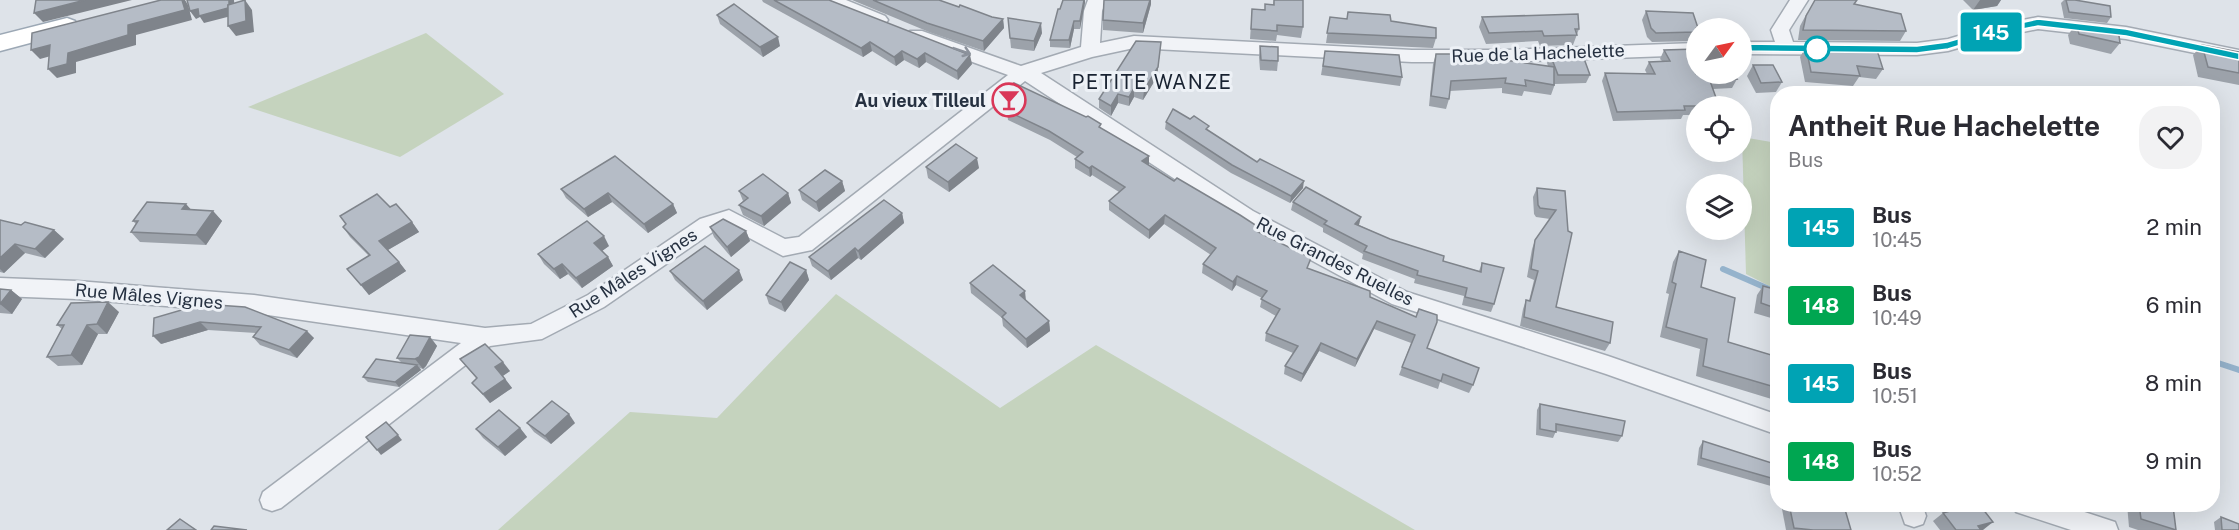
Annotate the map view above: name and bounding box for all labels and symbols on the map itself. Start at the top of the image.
line badge: 145 [1956,12,2026,51]
north arrow [1686,18,1752,84]
unlabelled marker [1804,36,1830,62]
street label: Rue de la Hachelette [1451,39,1625,67]
one-way arrow [953,47,971,58]
district label: PETITE WANZE [1072,70,1232,94]
bar icon: Au vieux Tilleul [991,82,1027,118]
place label: Au vieux Tilleul [855,90,986,111]
street label: Rue Grandes Ruelles [1253,212,1417,310]
street label: Rue Mâles Vignes [565,224,701,322]
street label: Rue Mâles Vignes [74,279,224,313]

